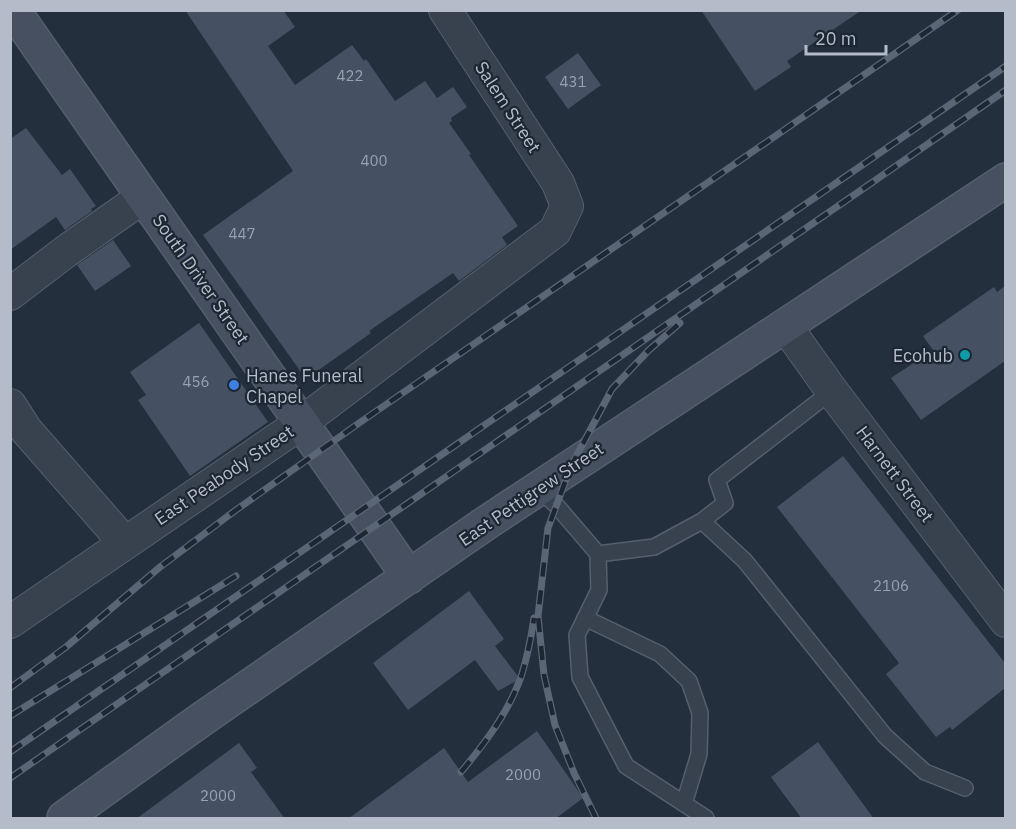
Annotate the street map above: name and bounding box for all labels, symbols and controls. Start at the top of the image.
scale bar [806,18,886,56]
text: 20 m [815,27,857,50]
street label: Salem Street [470,57,546,157]
house number: 422 [336,66,364,85]
house number: 431 [559,72,587,91]
house number: 400 [360,151,388,170]
street label: South Driver Street [148,210,254,348]
house number: 447 [228,224,256,243]
place label: Ecohub [893,344,953,367]
marker: Ecohub [958,348,972,362]
place label: Hanes Funeral Chapel [246,364,363,408]
house number: 456 [182,372,210,391]
marker: Hanes Funeral Chapel [227,378,241,392]
street label: East Peabody Street [150,420,298,530]
street label: Harnett Street [851,421,939,527]
street label: East Pettigrew Street [454,437,608,551]
house number: 2106 [873,576,909,595]
house number: 2000 [505,765,541,784]
house number: 2000 [200,786,236,805]

